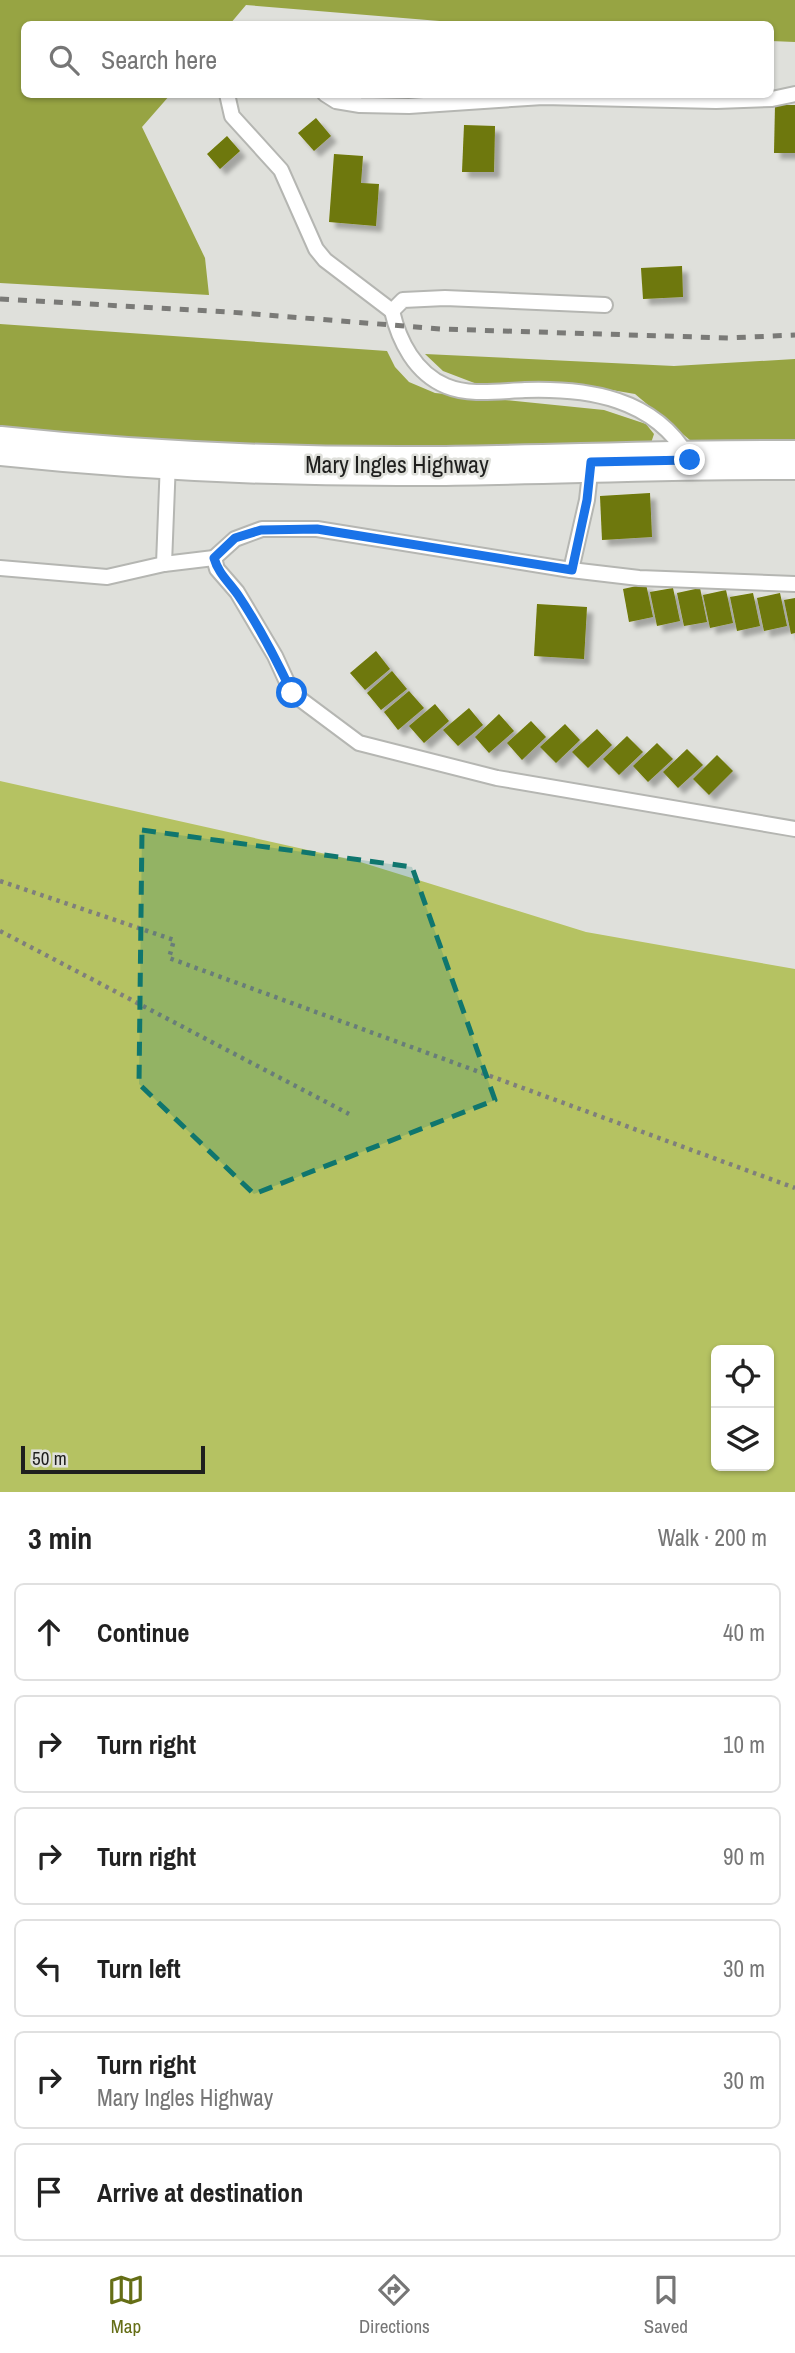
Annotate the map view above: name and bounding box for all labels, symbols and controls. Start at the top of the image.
search box [21,21,774,98]
icon: search [45,41,83,79]
text: Search here [101,42,217,77]
route end [674,444,705,475]
street label: Mary Ingles Highway [305,448,489,480]
route start [276,677,307,708]
map controls [711,1345,774,1471]
button: locate [711,1345,774,1408]
button: layers [711,1408,774,1471]
scale bar [21,1443,205,1475]
text: 50 m [32,1445,67,1471]
text: 3 min [28,1518,92,1558]
text: Walk · 200 m [658,1522,767,1553]
icon: ahead [30,1613,68,1651]
text: Continue [97,1615,189,1650]
text: 40 m [723,1617,765,1648]
icon: right [30,1725,68,1763]
text: Turn right [97,1727,196,1762]
text: 10 m [723,1729,765,1760]
icon: right [30,1837,68,1875]
text: Turn right [97,1839,196,1874]
text: 90 m [723,1841,765,1872]
icon: left [30,1949,68,1987]
text: Turn left [97,1951,181,1986]
text: 30 m [723,1953,765,1984]
text: Turn right [97,2047,196,2082]
icon: right [30,2061,68,2099]
text: 30 m [723,2065,765,2096]
text: Mary Ingles Highway [97,2082,273,2113]
icon: arrive [30,2173,68,2211]
text: Arrive at destination [97,2175,303,2210]
tab: Map [107,2271,145,2339]
tab: Directions [359,2271,430,2339]
tab: Saved [644,2271,688,2339]

